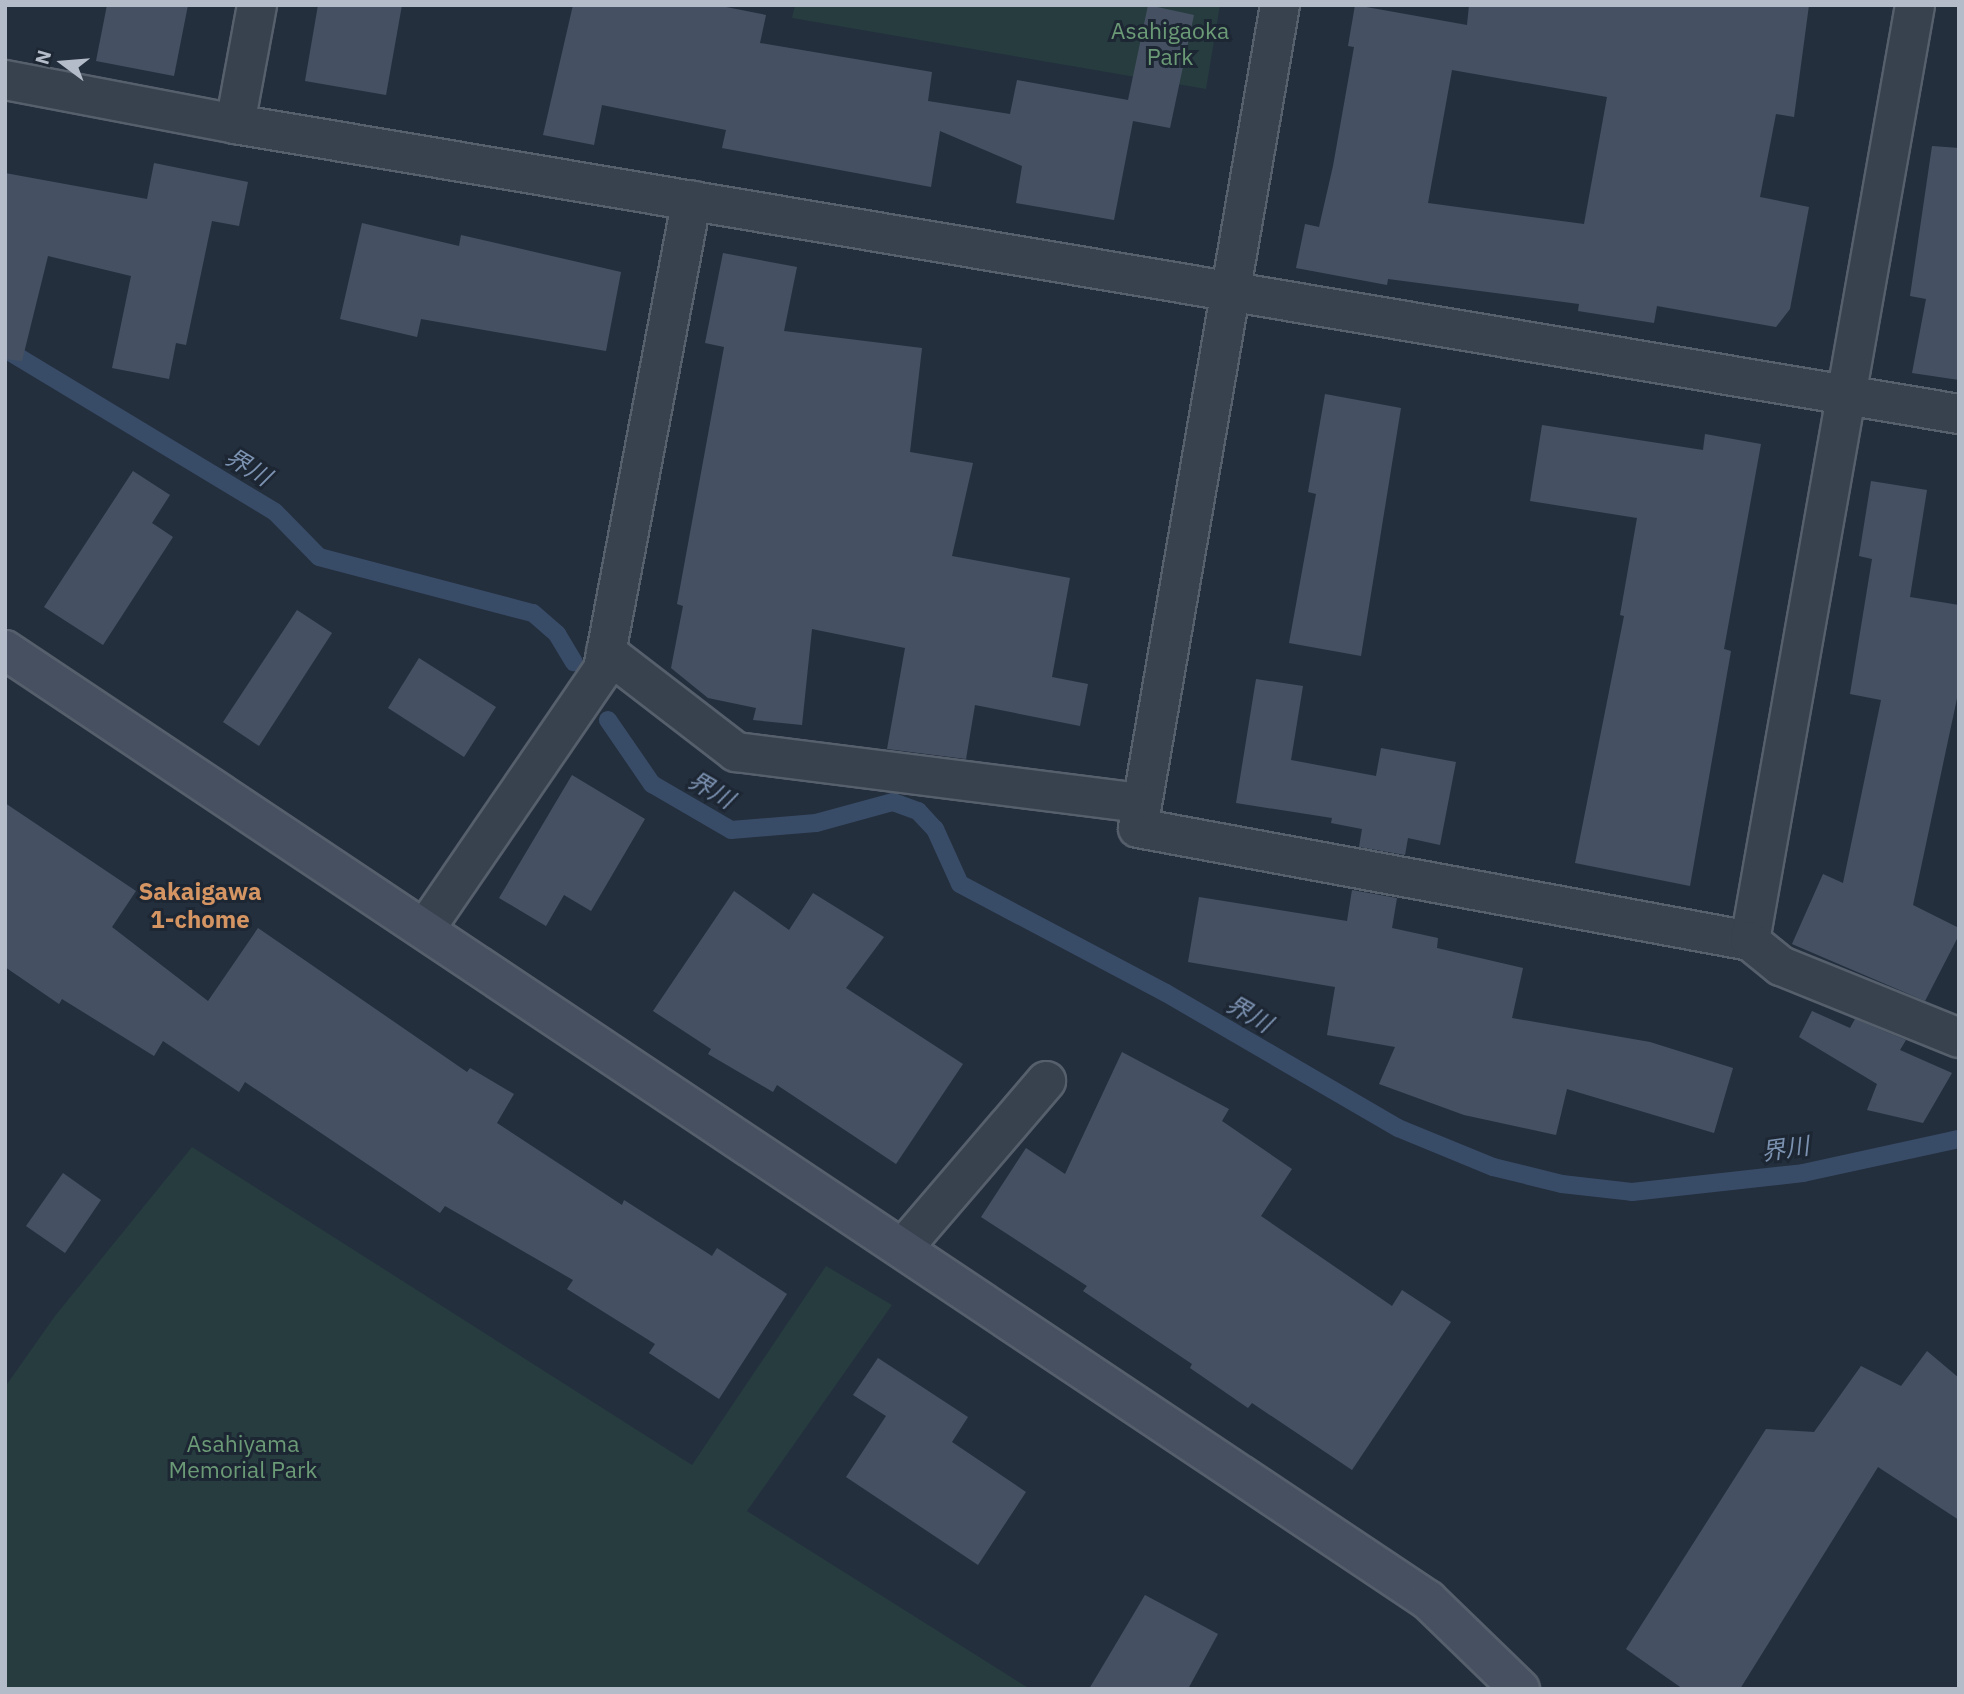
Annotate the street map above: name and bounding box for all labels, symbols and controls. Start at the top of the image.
park label: Asahigaoka Park [1111,16,1229,70]
north arrow [28,28,98,98]
text: N [29,47,56,67]
water label: 界川 [220,442,276,492]
water label: 界川 [683,766,739,814]
district label: Sakaigawa 1-chome [138,878,262,934]
water label: 界川 [1221,990,1277,1038]
water label: 界川 [1759,1131,1811,1167]
park label: Asahiyama Memorial Park [169,1429,317,1483]

